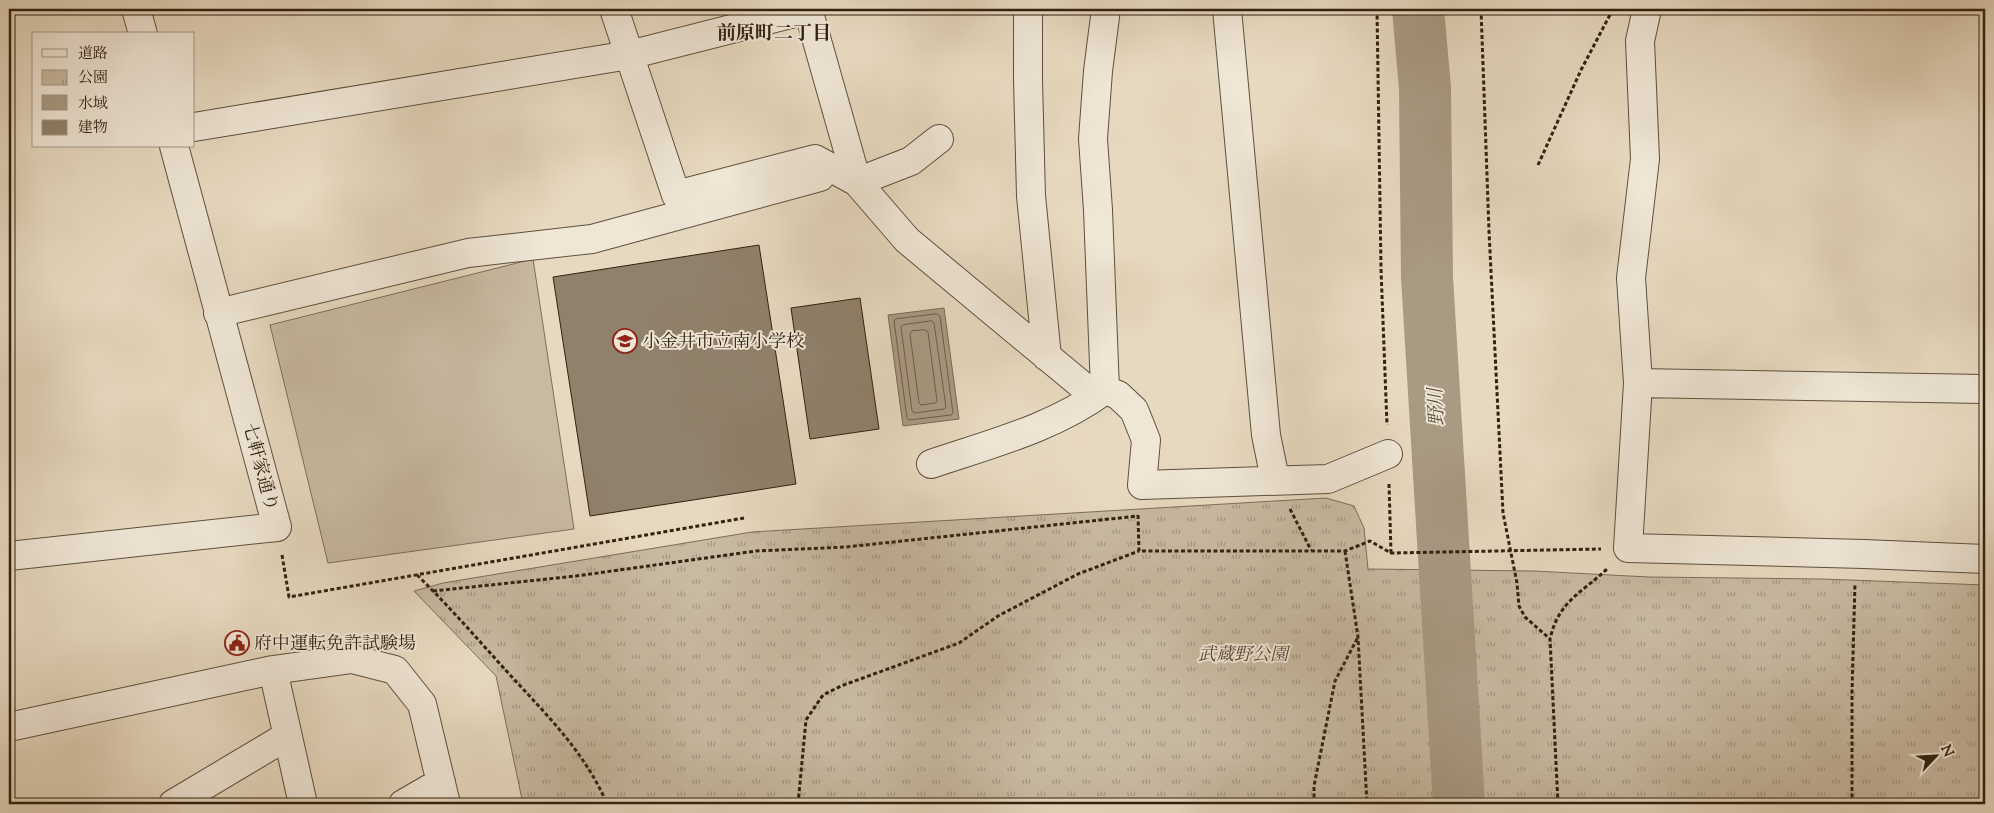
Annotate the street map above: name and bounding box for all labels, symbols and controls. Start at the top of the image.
district label: 前原町二丁目 [717,21,831,48]
legend [32,32,195,148]
text: 道路 [78,44,108,65]
text: 公園 [78,68,108,89]
text: 水域 [78,94,108,115]
text: 建物 [78,118,108,139]
school or university icon: 小金井市立南小学校 [612,328,638,354]
place label: 小金井市立南小学校 [642,330,804,356]
water label: 野川 [1423,385,1452,427]
street label: 七軒家通り [235,421,283,514]
public building icon: 府中運転免許試験場 [224,630,250,656]
place label: 府中運転免許試験場 [254,632,416,658]
park label: 武蔵野公園 [1198,643,1291,669]
north arrow [1912,730,1962,780]
text: N [1935,742,1957,761]

